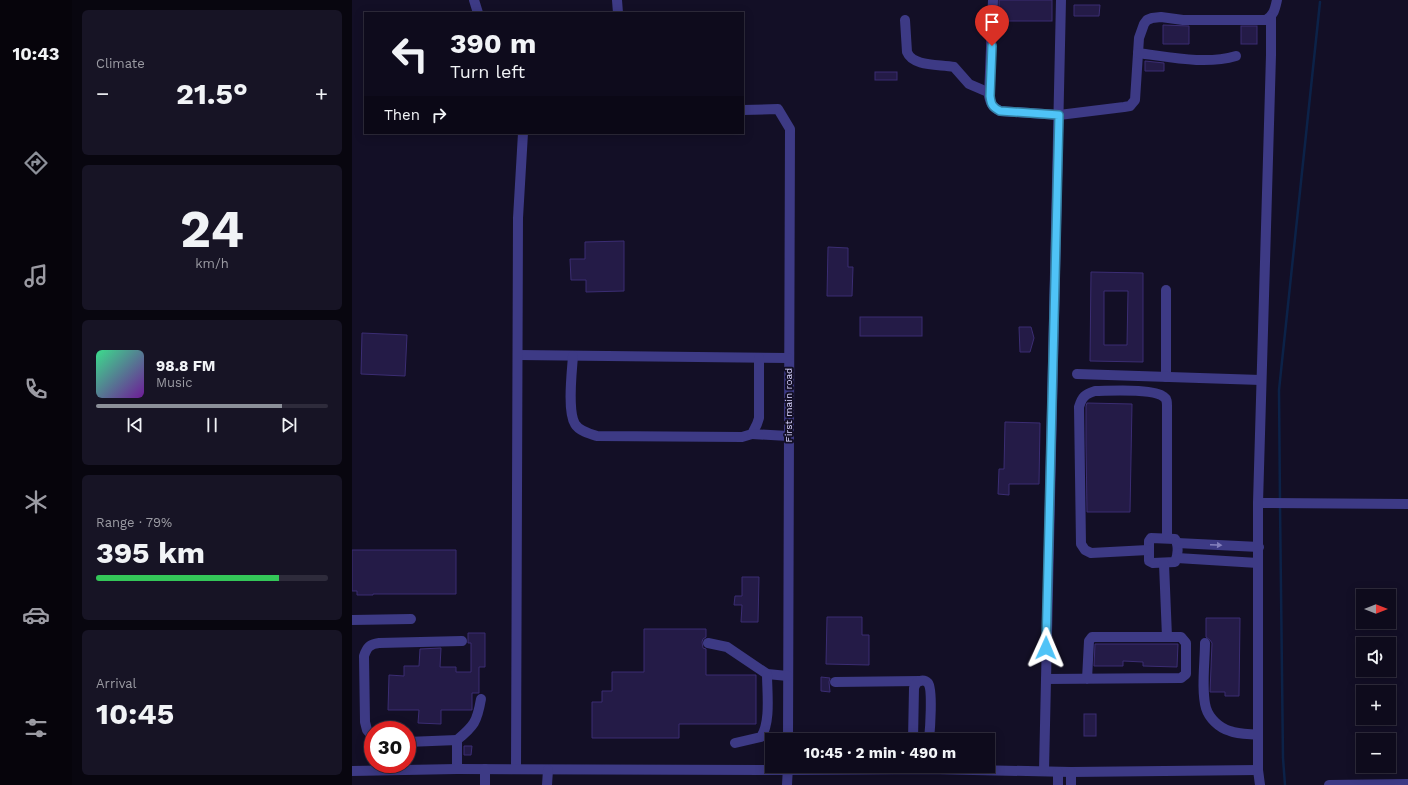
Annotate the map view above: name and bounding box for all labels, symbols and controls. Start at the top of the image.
pin [975,5,1009,46]
icon: arrive [981,11,1003,33]
text: 390 m [450,27,536,60]
icon: left [384,28,436,80]
text: 10:43 [12,43,60,64]
text: Climate [96,56,145,71]
text: Turn left [450,61,525,82]
text: 21.5° [176,76,248,111]
text: − [96,81,109,106]
text: + [315,81,328,106]
icon: right [428,104,450,126]
text: Then [384,106,420,124]
icon: directions [22,149,50,177]
text: 24 [180,199,244,260]
text: km/h [195,256,229,271]
icon: music [22,262,50,290]
text: 98.8 FM [156,357,216,375]
street label: First main road [783,368,794,442]
icon: phone [22,375,50,403]
text: Music [156,375,193,390]
icon: previous [124,414,146,436]
icon: pause [201,414,223,436]
icon: next [278,414,300,436]
icon: climate [22,488,50,516]
text: Range · 79% [96,515,172,530]
text: 395 km [96,535,205,570]
one-way arrow [1210,542,1223,548]
north arrow [1356,589,1396,629]
map controls [1356,589,1396,773]
icon: car [22,601,50,629]
position arrow [1025,627,1067,669]
button: sound [1356,637,1396,677]
text: Arrival [96,676,137,691]
button: + [1356,685,1396,725]
text: 10:45 [96,696,174,731]
icon: filters [22,714,50,742]
speed limit sign: 30 [364,721,416,773]
button: − [1356,733,1396,773]
text: 10:45 · 2 min · 490 m [804,744,956,762]

